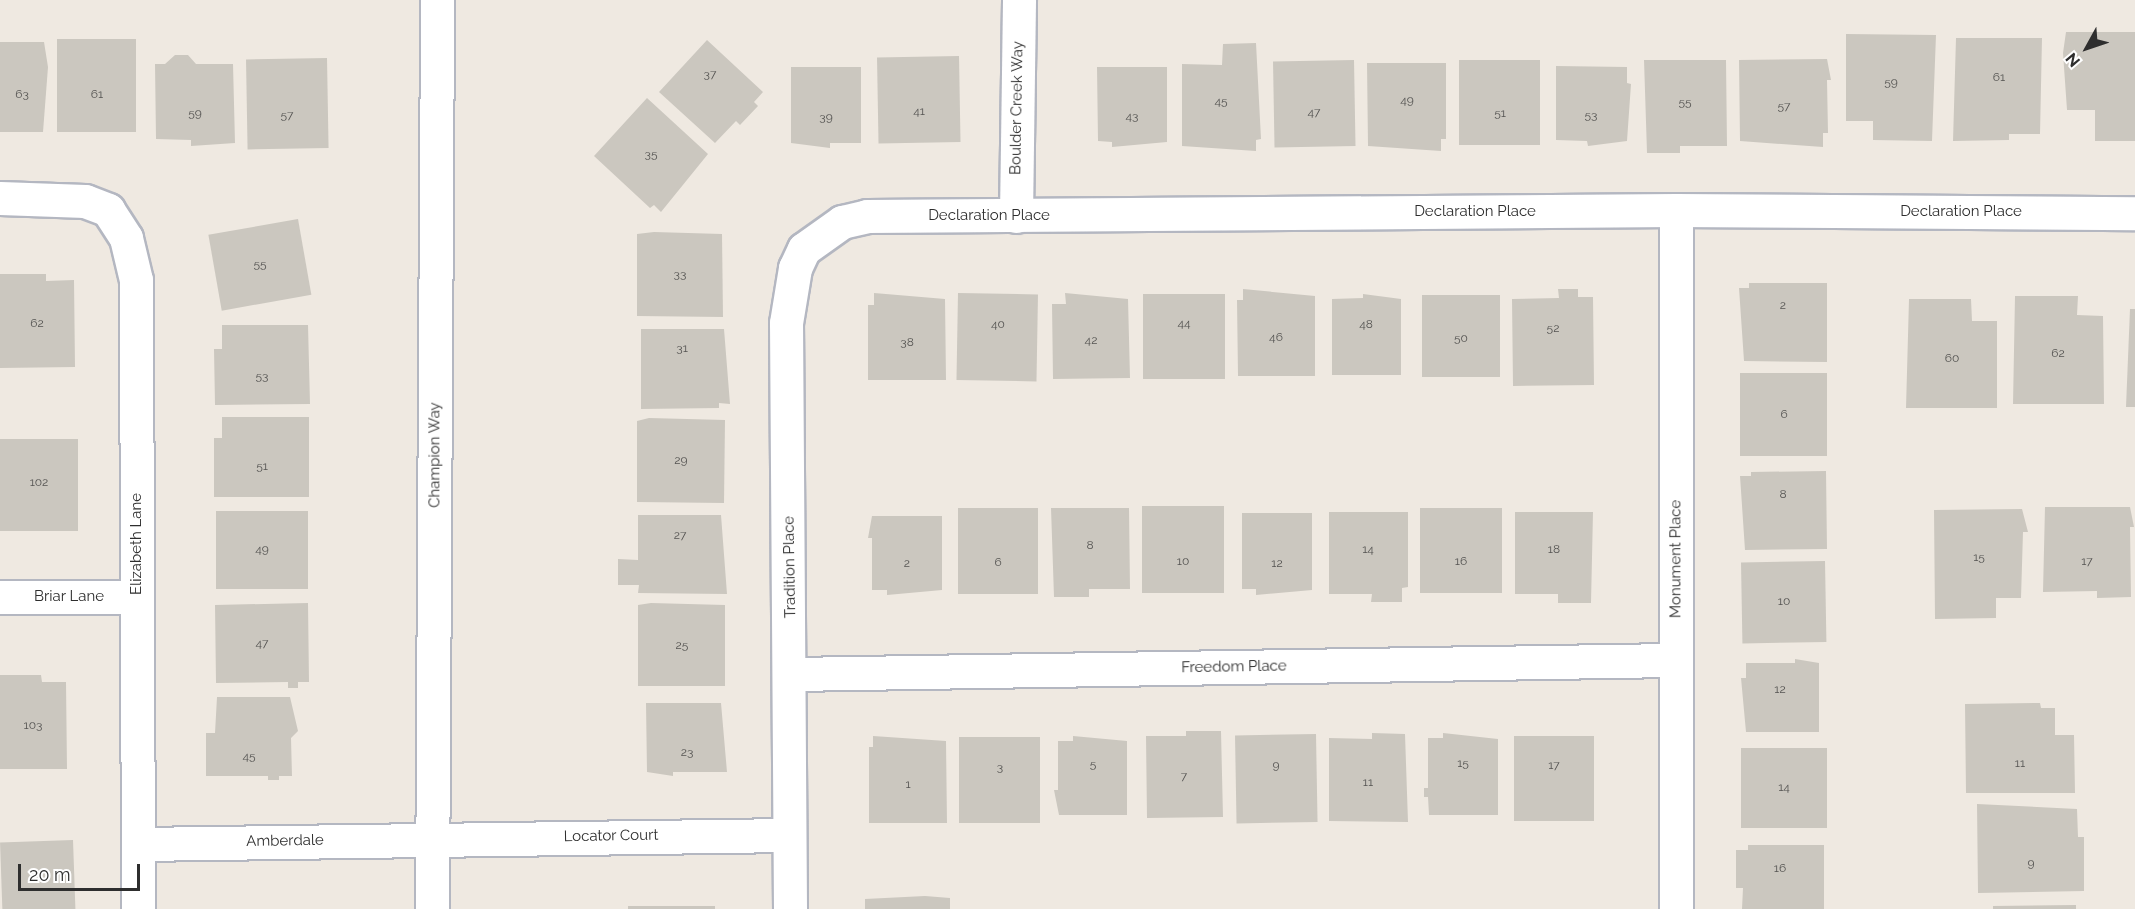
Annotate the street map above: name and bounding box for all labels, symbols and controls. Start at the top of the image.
north arrow [2057,18,2117,78]
street label: Boulder Creek Way [1007,40,1027,176]
text: N [2062,49,2084,71]
house number: 37 [704,68,716,82]
house number: 61 [1993,71,2005,85]
house number: 59 [1884,76,1898,90]
house number: 63 [15,88,29,102]
house number: 61 [91,88,103,102]
house number: 49 [1400,94,1414,108]
house number: 45 [1214,95,1228,109]
house number: 55 [1678,96,1692,110]
house number: 57 [1778,100,1790,114]
house number: 41 [913,105,925,119]
house number: 47 [1308,106,1320,120]
house number: 59 [188,107,202,121]
house number: 51 [1494,107,1506,121]
house number: 57 [281,109,293,123]
house number: 53 [1585,109,1597,123]
house number: 43 [1126,110,1138,124]
house number: 39 [819,111,833,125]
house number: 35 [645,148,657,162]
street label: Declaration Place [1414,203,1536,221]
street label: Declaration Place [1900,203,2022,221]
street label: Declaration Place [928,207,1050,225]
house number: 55 [253,258,267,272]
house number: 33 [674,268,686,282]
house number: 2 [1780,299,1786,313]
house number: 62 [30,317,44,331]
house number: 44 [1177,317,1191,331]
house number: 40 [991,318,1005,332]
house number: 48 [1359,318,1373,332]
house number: 52 [1547,322,1559,336]
house number: 46 [1269,331,1283,345]
house number: 50 [1454,332,1468,346]
house number: 42 [1085,334,1097,348]
house number: 38 [900,336,914,350]
house number: 31 [676,342,688,356]
house number: 62 [2051,347,2065,361]
house number: 60 [1945,352,1959,366]
house number: 53 [256,370,268,384]
street label: Champion Way [426,402,444,508]
house number: 6 [1780,408,1788,422]
house number: 29 [674,454,688,468]
house number: 51 [256,460,268,474]
house number: 102 [30,476,48,490]
house number: 8 [1779,488,1787,502]
street label: Elizabeth Lane [128,493,146,595]
street label: Monument Place [1667,500,1685,618]
street label: Tradition Place [780,516,800,618]
house number: 27 [674,529,686,543]
house number: 8 [1086,539,1094,553]
house number: 49 [255,543,269,557]
house number: 14 [1362,543,1374,557]
house number: 18 [1548,543,1560,557]
house number: 15 [1973,551,1985,565]
house number: 10 [1177,555,1189,569]
house number: 16 [1455,555,1467,569]
house number: 17 [2081,555,2093,569]
house number: 6 [994,556,1002,570]
house number: 2 [904,557,910,571]
house number: 12 [1271,557,1283,571]
street label: Briar Lane [34,588,104,606]
house number: 10 [1778,595,1790,609]
house number: 47 [256,637,268,651]
house number: 25 [676,639,688,653]
street label: Freedom Place [1181,657,1287,677]
house number: 12 [1774,683,1786,697]
house number: 103 [24,719,42,733]
house number: 23 [681,746,693,760]
house number: 45 [242,750,256,764]
house number: 15 [1457,757,1469,771]
house number: 11 [2015,757,2025,771]
house number: 5 [1090,758,1096,772]
house number: 9 [1272,759,1280,773]
house number: 17 [1548,759,1560,773]
house number: 3 [997,761,1003,775]
house number: 7 [1181,770,1187,784]
house number: 11 [1363,776,1373,790]
house number: 1 [905,778,911,792]
house number: 14 [1778,781,1790,795]
street label: Locator Court [563,826,659,846]
street label: Amberdale [246,831,324,851]
scale bar [21,852,142,890]
house number: 9 [2027,857,2035,871]
house number: 16 [1774,862,1786,876]
text: 20 m [29,864,71,885]

